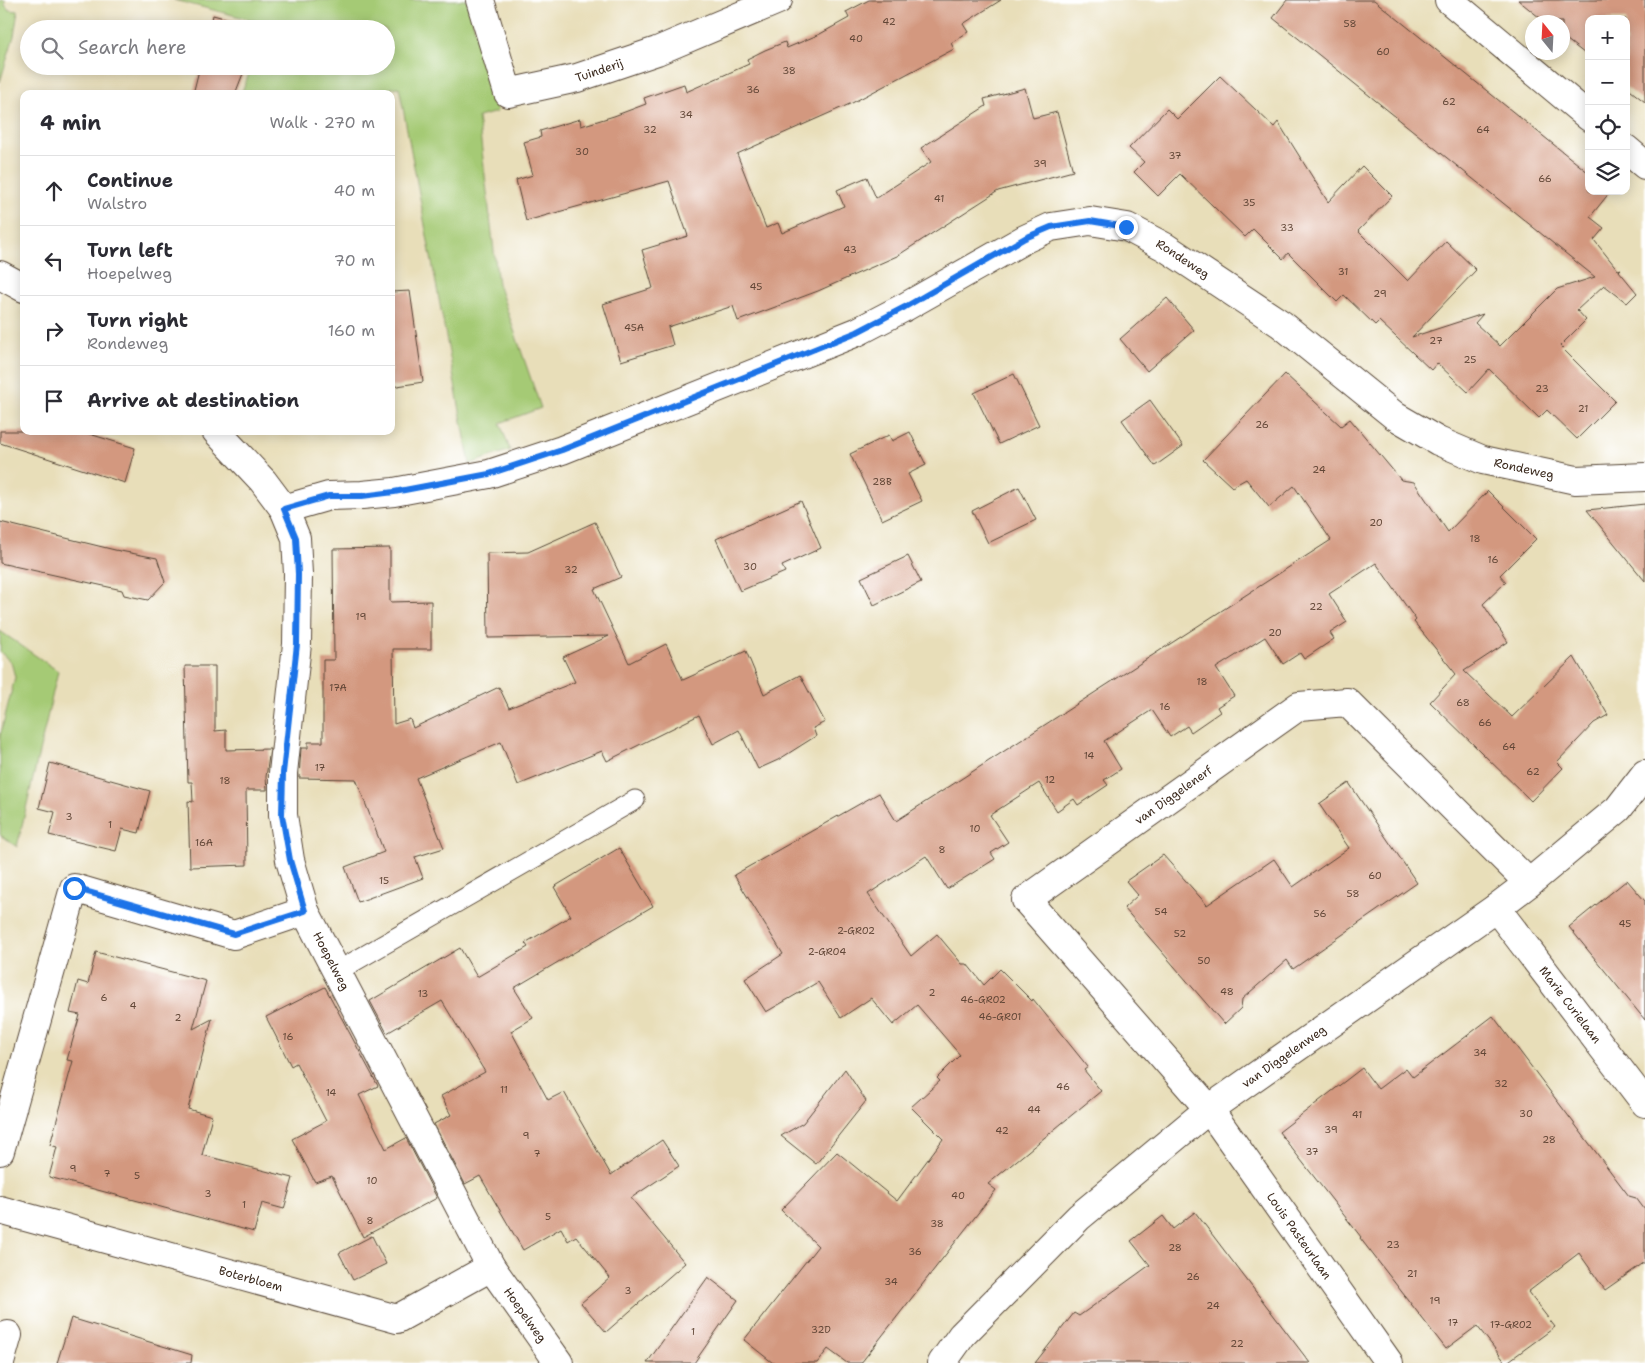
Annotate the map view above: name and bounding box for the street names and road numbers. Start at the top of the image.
street label: Tuinderij [573,55,625,86]
street label: Rondeweg [1153,236,1212,282]
street label: Rondeweg [1492,455,1555,483]
street label: van Diggelenerf [1132,762,1216,828]
street label: Hoepelweg [309,929,353,993]
street label: Marie Curielaan [1535,963,1605,1047]
street label: van Diggelenweg [1239,1021,1329,1092]
street label: Louis Pasteurlaan [1263,1189,1335,1283]
street label: Boterbloem [217,1262,285,1295]
street label: Hoepelweg [500,1284,550,1346]

